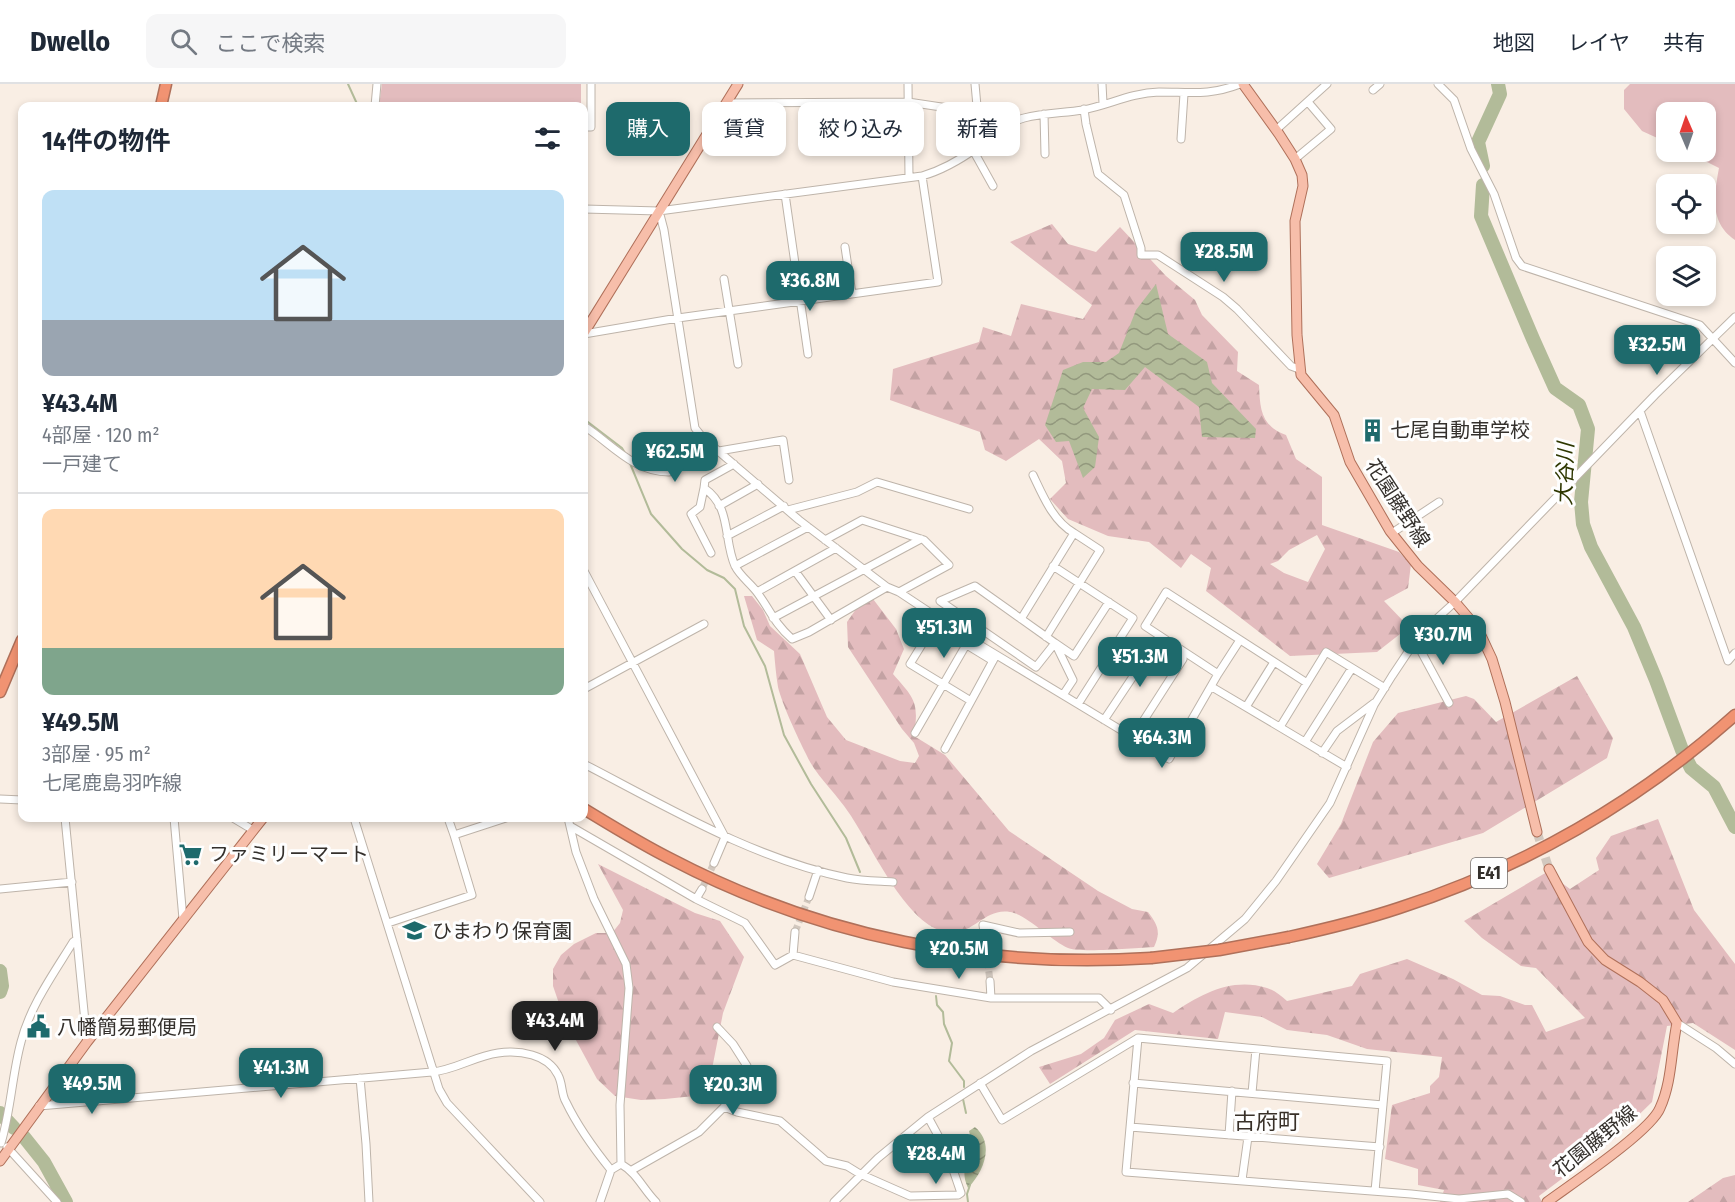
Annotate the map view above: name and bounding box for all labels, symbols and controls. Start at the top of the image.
search box [146,14,566,68]
text: Dwello [30,25,110,58]
icon: search [167,25,200,58]
text: ここで検索 [215,30,325,57]
text: 地図 [1493,30,1535,56]
text: レイヤ [1568,30,1630,56]
text: 共有 [1663,30,1705,56]
chip: 購入 [606,102,690,156]
chip: 賃貸 [702,102,786,156]
chip: 絞り込み [798,102,924,156]
chip: 新着 [936,102,1020,156]
north arrow [1656,102,1716,162]
map controls [1656,102,1716,306]
icon: filters [531,122,564,155]
text: 14件の物件 [42,126,170,157]
button: locate [1656,174,1716,234]
icon: home [249,229,357,337]
pin: ¥28.5M [1175,232,1273,283]
text: ¥28.5M [1195,239,1253,263]
button: layers [1656,246,1716,306]
pin: ¥36.8M [761,261,859,312]
text: ¥36.8M [780,268,840,292]
pin: ¥32.5M [1608,325,1706,376]
text: ¥32.5M [1628,332,1686,356]
text: ¥43.4M [42,388,118,419]
building icon: 七尾自動車学校 [1359,417,1385,443]
place label: 七尾自動車学校 [1390,418,1530,442]
text: 4部屋 · 120 m² [42,423,160,447]
pin: ¥62.5M [626,432,724,483]
text: ¥62.5M [646,439,704,463]
water label: 大谷川 [1551,440,1579,506]
text: 一戸建て [42,452,122,476]
street label: 花園藤野線 [1361,455,1435,551]
icon: home [249,548,357,656]
pin: ¥51.3M [895,608,993,659]
text: ¥51.3M [916,615,972,639]
pin: ¥30.7M [1394,615,1492,666]
text: ¥30.7M [1414,622,1472,646]
pin: ¥51.3M [1091,637,1189,688]
text: ¥51.3M [1112,644,1168,668]
text: ¥49.5M [42,707,119,738]
pin: ¥64.3M [1113,718,1211,769]
text: ¥64.3M [1132,725,1192,749]
text: 3部屋 · 95 m² [42,742,151,766]
text: 七尾鹿島羽咋線 [42,771,182,795]
supermarket icon: ファミリーマート [178,841,204,867]
place label: ファミリーマート [209,842,369,866]
road number: E41 [1471,858,1507,888]
school or university icon: ひまわり保育園 [401,918,427,944]
place label: ひまわり保育園 [432,919,572,943]
pin: ¥20.5M [910,929,1008,980]
text: ¥20.5M [929,936,989,960]
pin: ¥43.4M [506,1001,604,1052]
text: ¥43.4M [526,1008,584,1032]
public building icon: 八幡簡易郵便局 [26,1014,52,1040]
place label: 八幡簡易郵便局 [57,1015,197,1039]
pin: ¥41.3M [232,1048,330,1099]
text: ¥41.3M [253,1055,309,1079]
pin: ¥49.5M [43,1064,141,1115]
pin: ¥20.3M [684,1065,782,1116]
text: ¥49.5M [62,1071,122,1095]
text: ¥20.3M [704,1072,762,1096]
street label: 花園藤野線 [1549,1100,1641,1182]
district label: 古府町 [1234,1108,1300,1135]
pin: ¥28.4M [887,1134,985,1185]
text: ¥28.4M [907,1141,965,1165]

